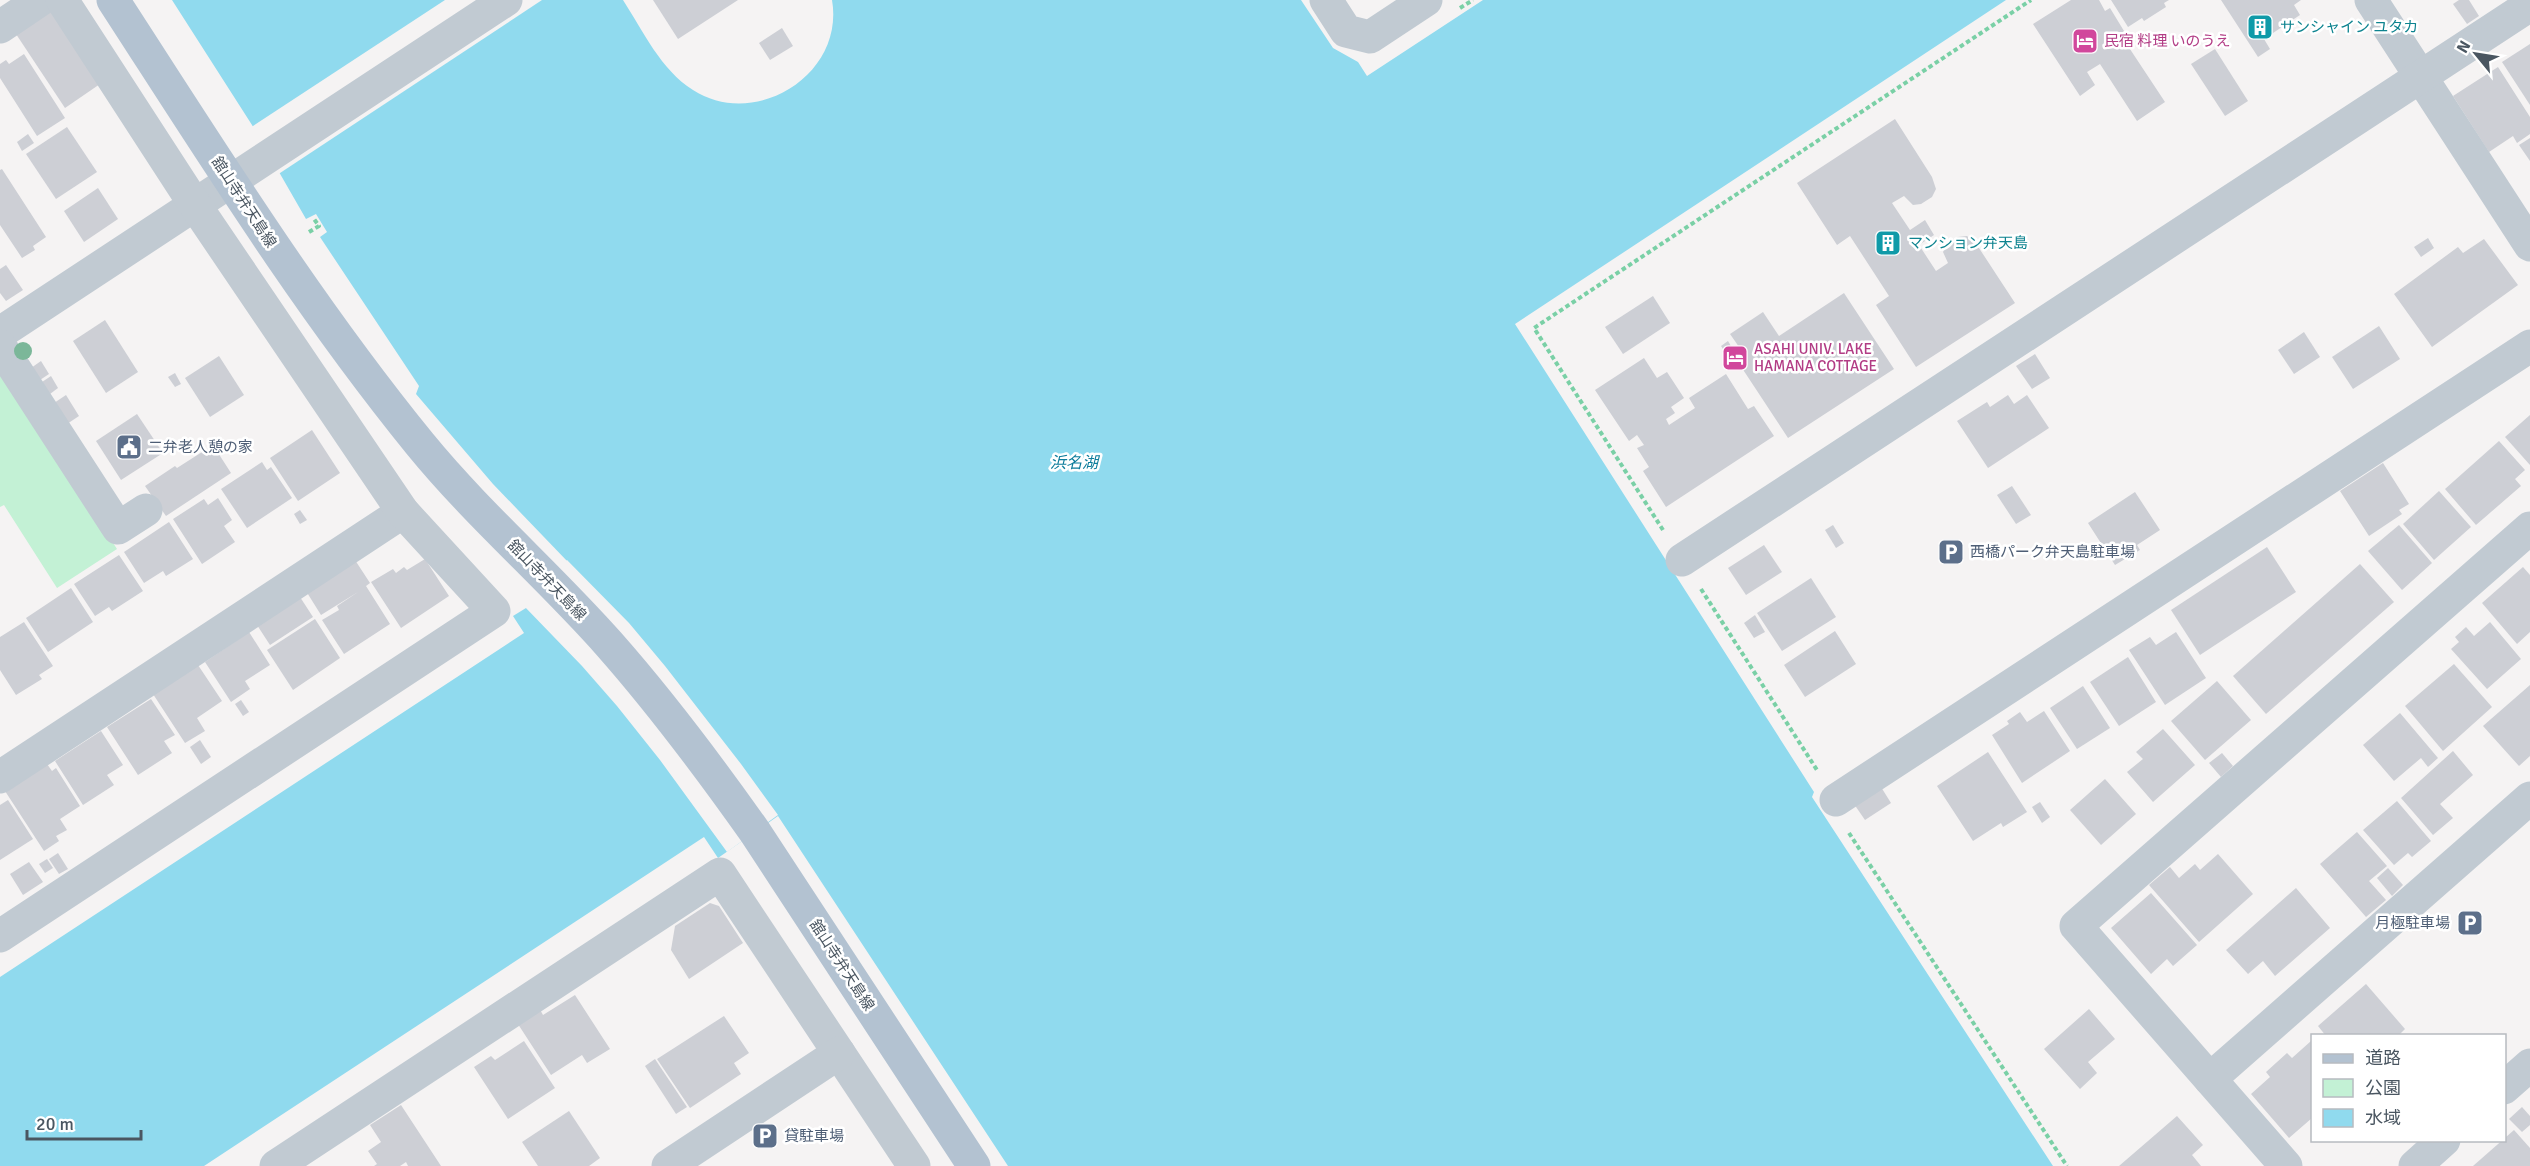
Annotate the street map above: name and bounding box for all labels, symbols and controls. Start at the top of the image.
building icon: サンシャイン ユタカ [2245,12,2275,42]
place label: サンシャイン ユタカ [2280,18,2418,36]
north arrow [2446,24,2506,84]
hotel icon: 民宿 料理 いのうえ [2070,26,2100,56]
place label: 民宿 料理 いのうえ [2104,32,2231,50]
text: N [2452,37,2475,57]
street label: 舘山寺弁天島線 [208,153,280,251]
building icon: マンション弁天島 [1873,228,1903,258]
place label: マンション弁天島 [1908,234,2028,252]
place label: ASAHI UNIV. LAKE HAMANA COTTAGE [1754,340,1877,375]
hotel icon: ASAHI UNIV. LAKE HAMANA COTTAGE [1720,343,1750,373]
public building icon: 二弁老人憩の家 [114,432,144,462]
place label: 二弁老人憩の家 [148,438,253,456]
water label: 浜名湖 [1050,453,1101,473]
street label: 舘山寺弁天島線 [504,536,590,624]
parking icon: 西橋パーク弁天島駐車場 [1936,537,1966,567]
place label: 西橋パーク弁天島駐車場 [1970,543,2135,561]
parking icon: 月極駐車場 [2455,908,2485,938]
place label: 月極駐車場 [2375,914,2450,932]
street label: 舘山寺弁天島線 [806,916,878,1014]
legend [2311,1034,2506,1142]
text: 道路 [2365,1047,2401,1069]
text: 公園 [2365,1077,2401,1099]
scale bar [27,1103,141,1141]
text: 水域 [2365,1107,2401,1129]
text: 20 m [36,1113,74,1135]
parking icon: 貸駐車場 [750,1121,780,1151]
place label: 貸駐車場 [784,1127,844,1145]

